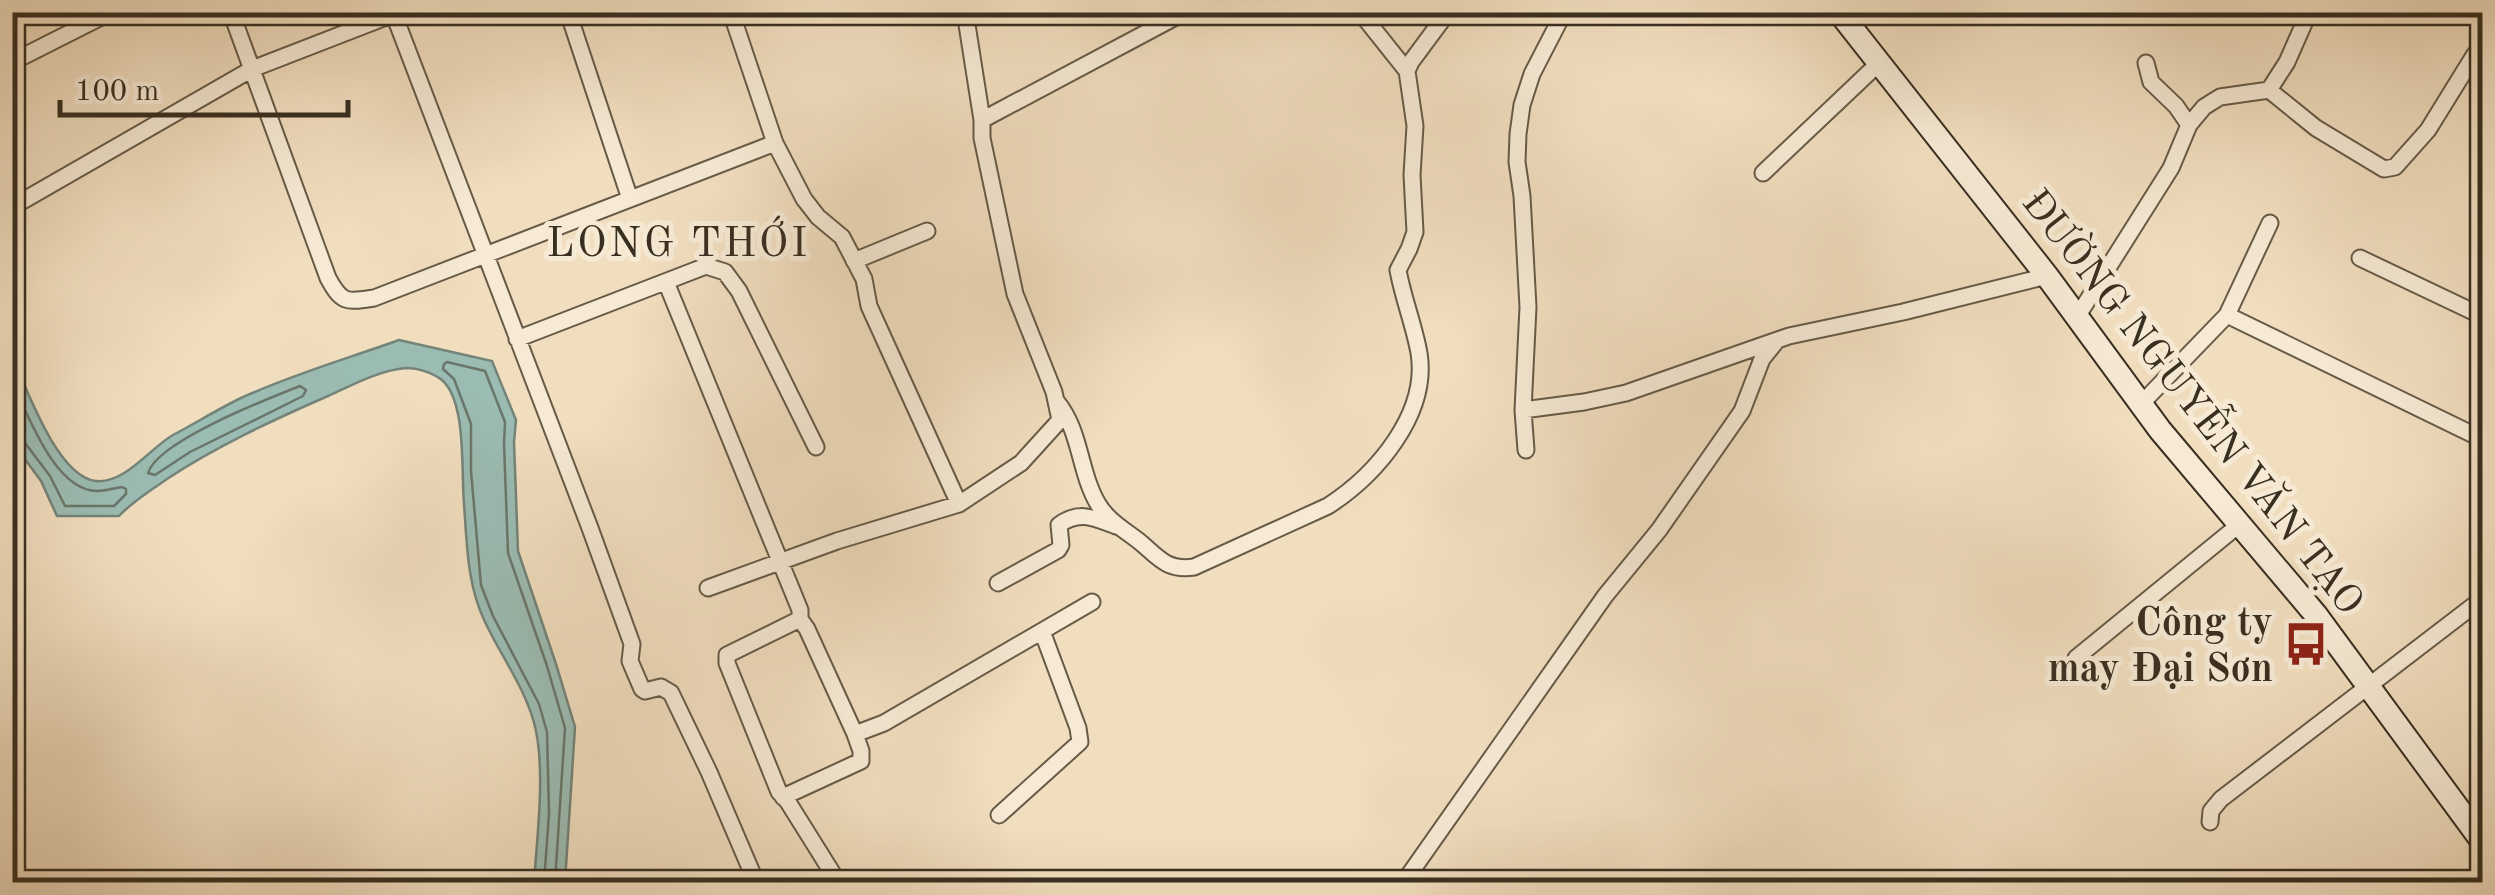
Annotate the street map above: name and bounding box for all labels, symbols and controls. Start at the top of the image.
scale bar [60,55,348,117]
text: 100 m [75,77,159,107]
street label: ĐƯỜNG NGUYỄN VĂN TẠO [2013,175,2380,623]
district label: LONG THỚI [546,215,810,266]
place label: Công ty may Đại Sơn [2048,605,2273,691]
bus stop icon: Công ty may Đại Sơn [2282,620,2330,668]

